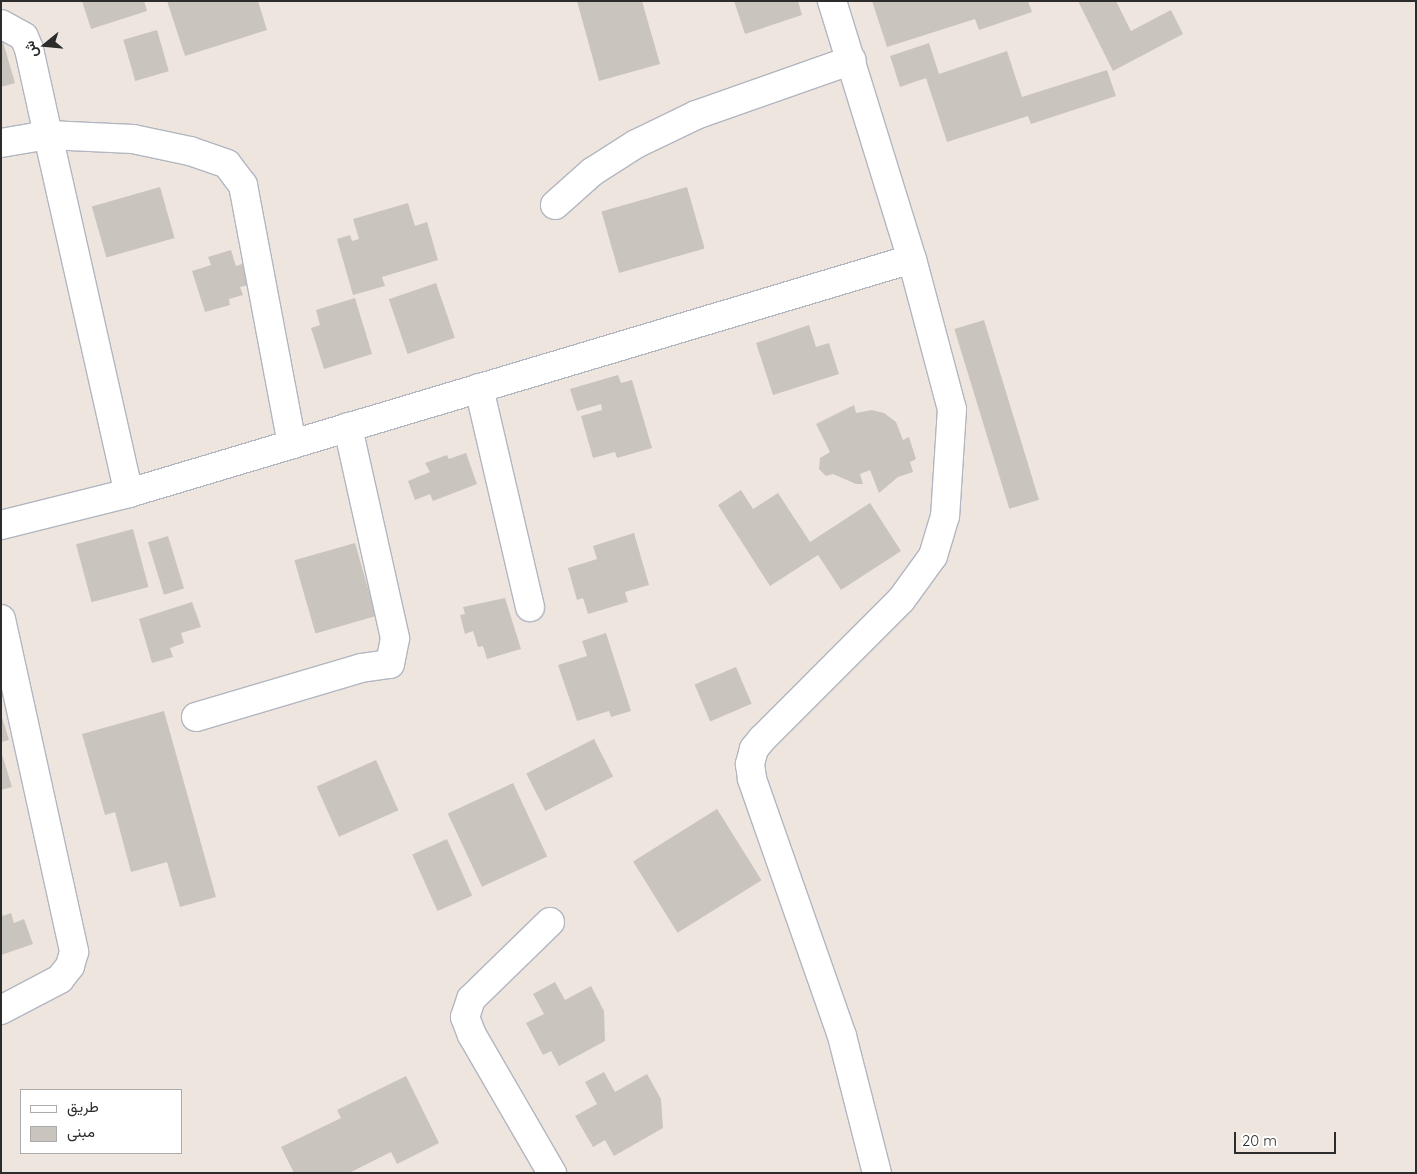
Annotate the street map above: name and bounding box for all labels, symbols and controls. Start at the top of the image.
north arrow [20,20,70,70]
text: ش [20,39,42,60]
legend [20,1089,182,1154]
text: طريق [67,1097,99,1116]
text: مبنى [67,1122,95,1141]
scale bar [1237,1122,1340,1154]
text: 20 m [1242,1131,1277,1150]

